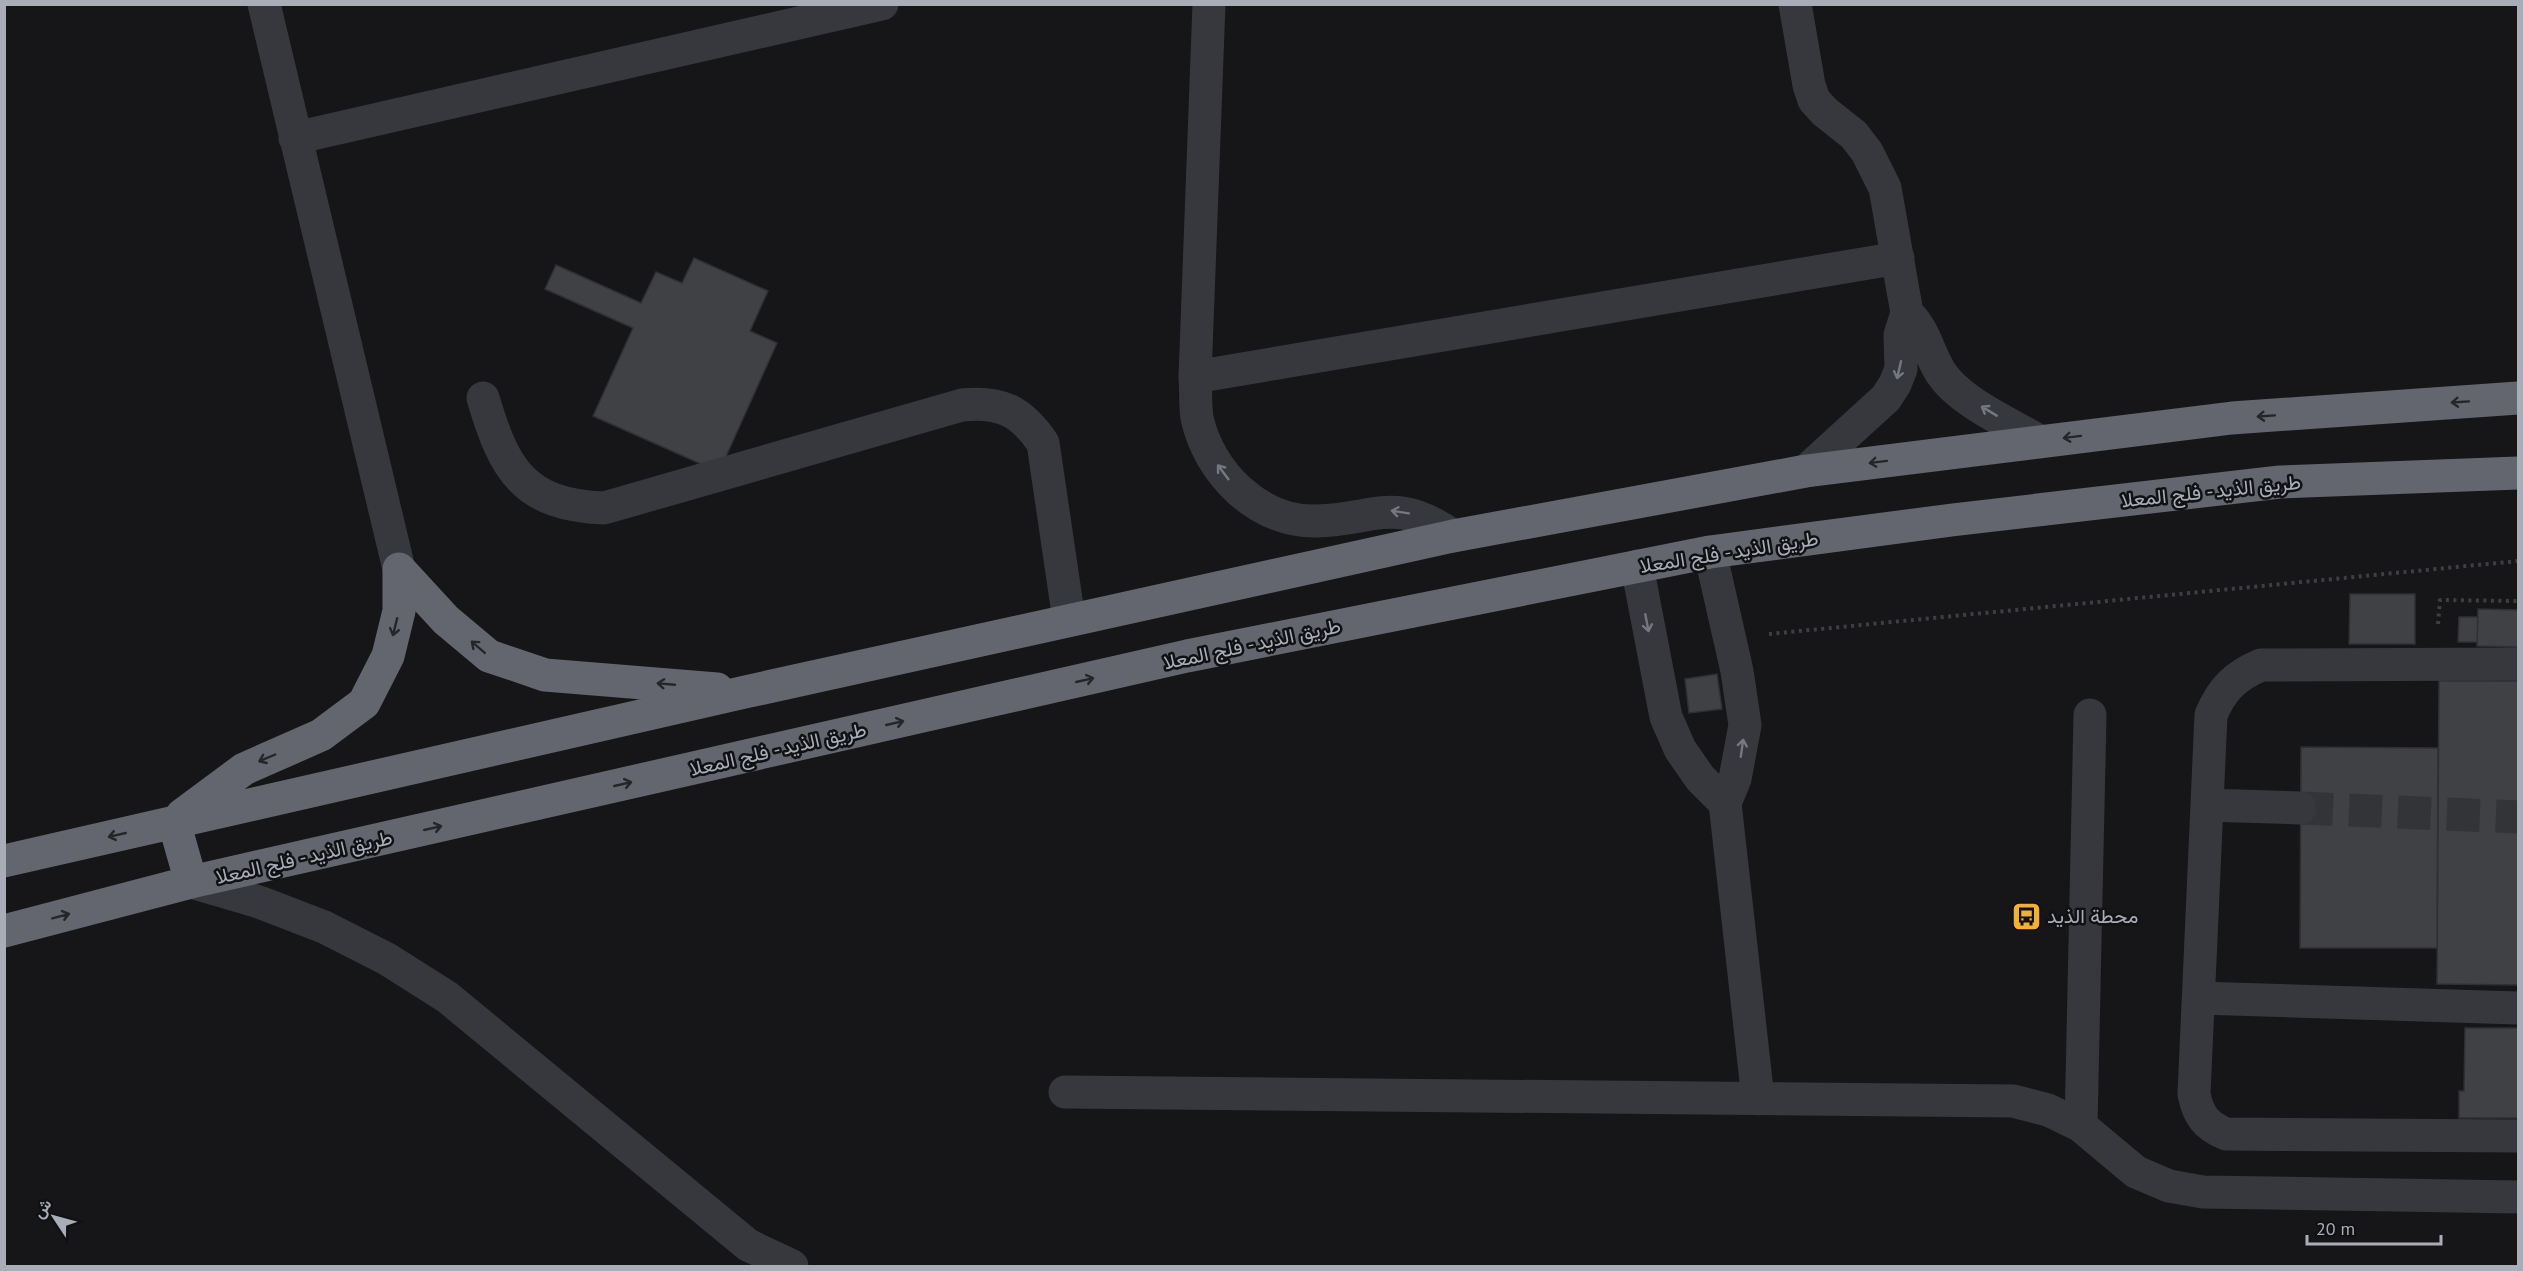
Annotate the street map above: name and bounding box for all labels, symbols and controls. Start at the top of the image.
one-way arrow [1893,360,1904,379]
one-way arrow [2451,397,2471,408]
one-way arrow [1981,405,1998,417]
one-way arrow [2256,410,2276,421]
one-way arrow [2062,432,2082,443]
one-way arrow [1869,456,1889,467]
one-way arrow [1216,464,1229,480]
street label: طريق الذيد - فلج المعلا [2120,469,2302,514]
one-way arrow [1391,507,1410,518]
street label: طريق الذيد - فلج المعلا [1638,525,1820,580]
street label: طريق الذيد - فلج المعلا [1161,613,1343,676]
one-way arrow [1642,613,1653,633]
one-way arrow [388,617,400,636]
one-way arrow [471,640,486,654]
one-way arrow [1075,673,1094,685]
one-way arrow [657,678,677,689]
street label: طريق الذيد - فلج المعلا [687,716,869,783]
one-way arrow [885,716,904,728]
one-way arrow [1736,738,1747,758]
one-way arrow [259,753,277,765]
one-way arrow [613,778,632,790]
one-way arrow [423,821,442,833]
street label: طريق الذيد - فلج المعلا [213,824,395,891]
one-way arrow [107,830,126,842]
bus stop icon: محطة الذيد [2010,900,2042,932]
place label: محطة الذيد [2047,903,2138,929]
one-way arrow [51,910,70,922]
north arrow [24,1187,84,1247]
text: ش [28,1195,56,1222]
scale bar [2307,1208,2440,1246]
text: 20 m [2316,1217,2355,1240]

